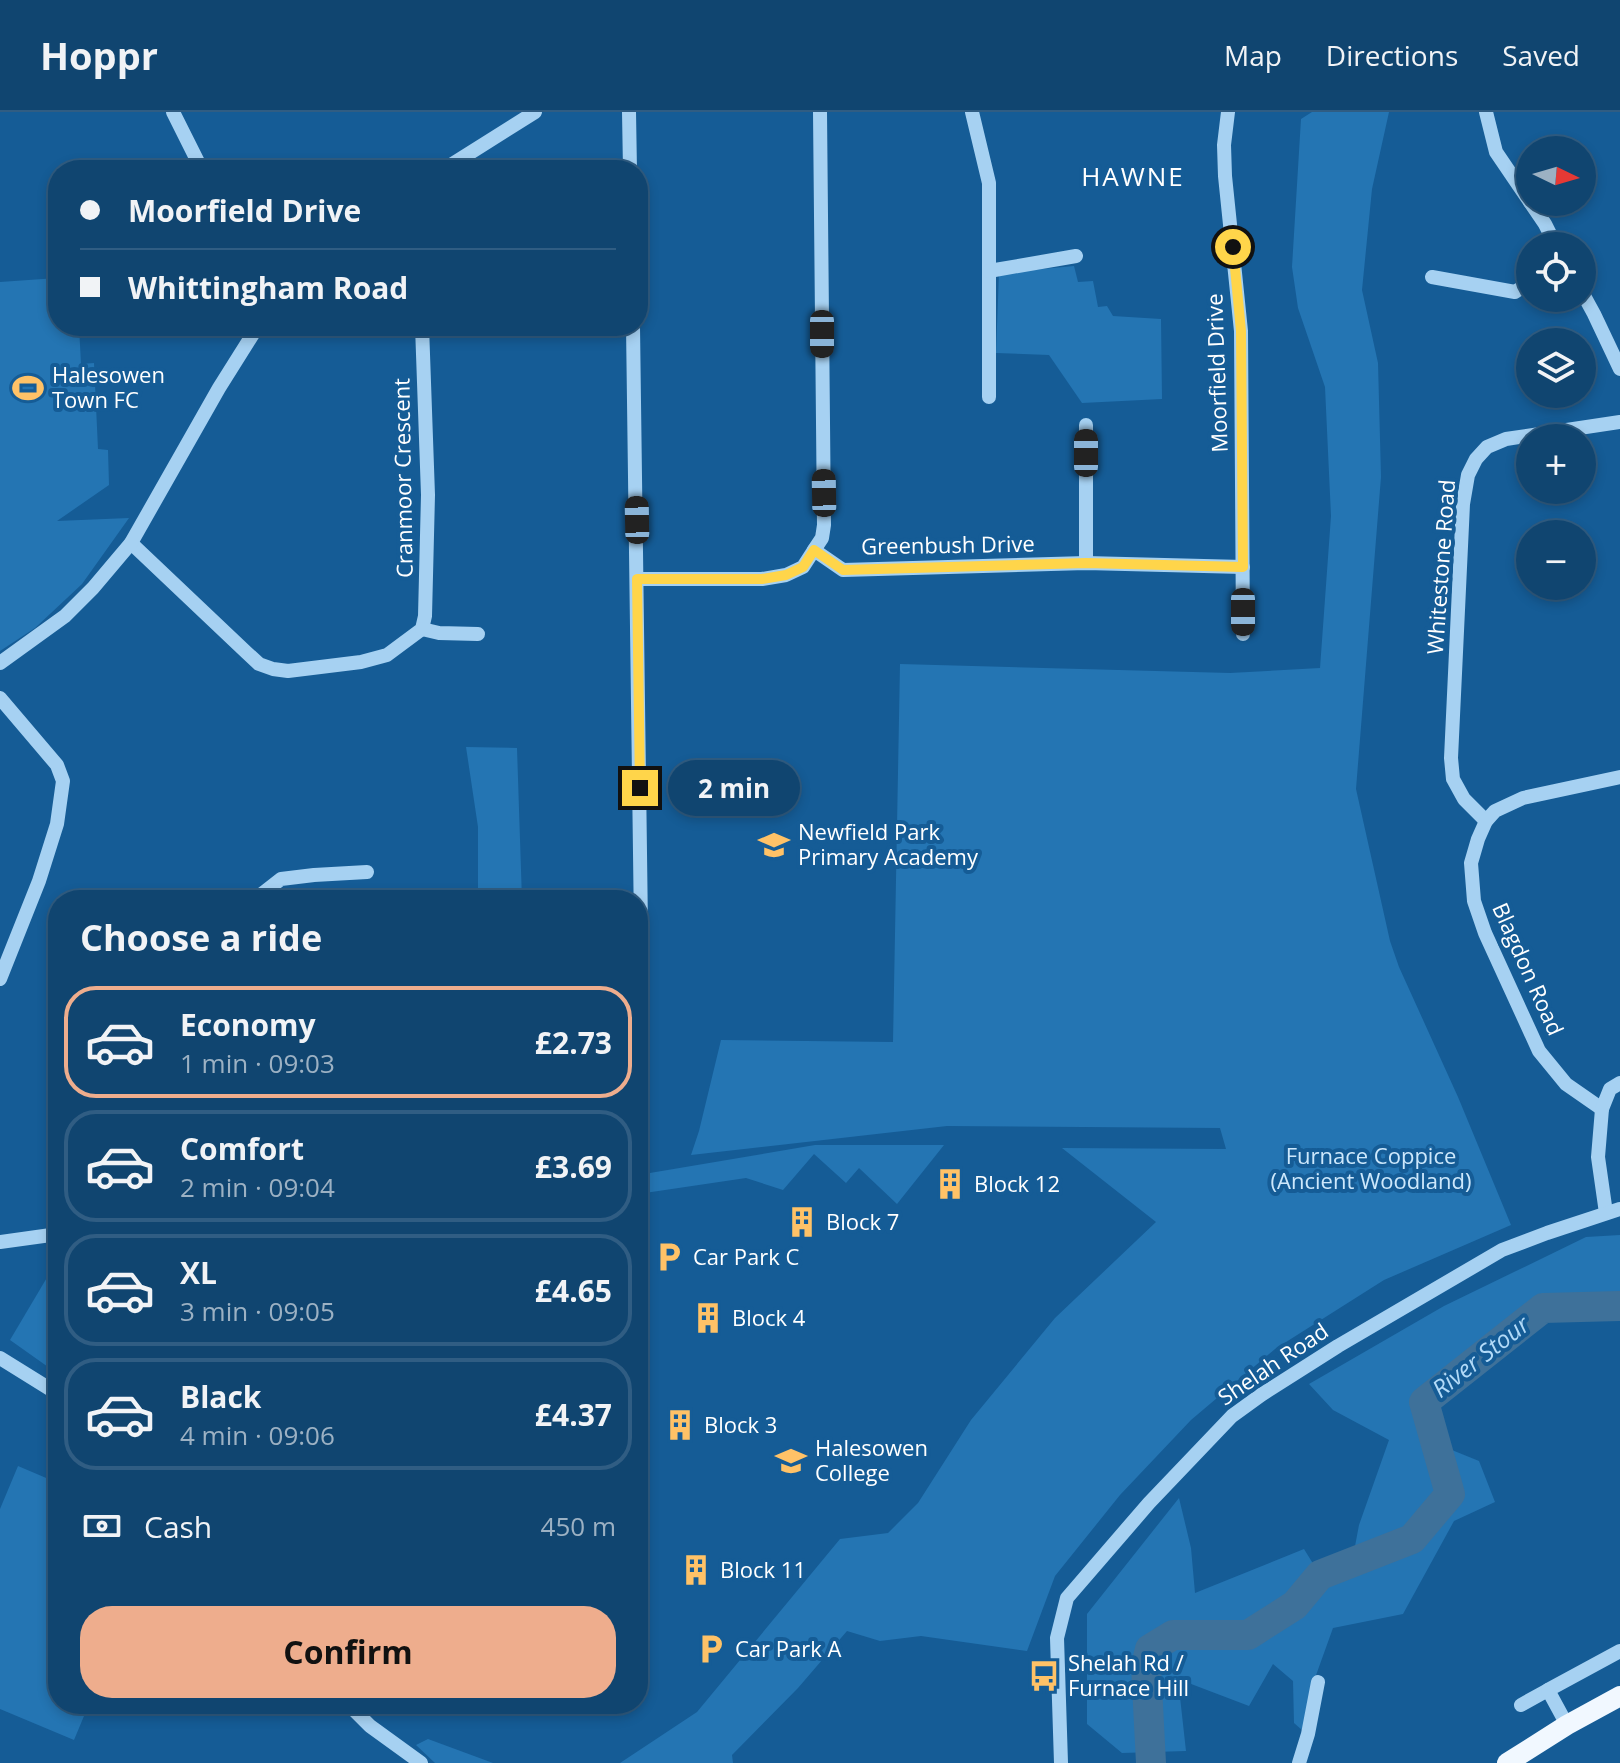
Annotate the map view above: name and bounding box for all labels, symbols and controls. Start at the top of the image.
text: Hoppr [40,29,158,81]
text: Map [1224,36,1282,74]
text: Directions [1326,36,1458,74]
text: Saved [1502,36,1580,74]
north arrow [1516,136,1596,216]
map controls [1516,136,1596,600]
district label: HAWNE [1081,158,1185,194]
text: Moorfield Drive [128,190,361,231]
route start [1215,229,1251,265]
button: locate [1516,232,1596,312]
text: Whittingham Road [128,267,408,308]
street label: Moorfield Drive [1198,293,1234,453]
car [810,310,834,358]
button: layers [1516,328,1596,408]
place label: Halesowen Town FC [52,359,165,414]
sports icon: Halesowen Town FC [11,371,45,405]
street label: Cranmoor Crescent [385,378,419,578]
button: + [1516,424,1596,504]
car [1074,429,1098,477]
car [812,469,836,517]
street label: Whitestone Road [1419,479,1461,655]
car [625,496,649,544]
button: − [1516,520,1596,600]
street label: Greenbush Drive [861,527,1035,561]
car [1231,588,1255,636]
callout: 2 min [668,760,800,816]
route end [622,770,658,806]
text: 2 min [698,770,770,806]
place label: Newfield Park Primary Academy [798,816,979,871]
school or university icon: Newfield Park Primary Academy [757,828,791,862]
street label: Blagdon Road [1486,897,1572,1040]
text: Choose a ride [80,913,322,962]
text: Economy [180,1004,316,1045]
icon: car [84,1006,156,1078]
text: £2.73 [535,1022,612,1063]
text: 1 min · 09:03 [180,1045,335,1081]
text: Comfort [180,1128,304,1169]
icon: car [84,1130,156,1202]
park label: Furnace Coppice (Ancient Woodland) [1271,1140,1471,1195]
text: £3.69 [535,1146,612,1187]
building icon: Block 12 [933,1167,967,1201]
place label: Block 12 [974,1168,1060,1198]
text: 2 min · 09:04 [180,1169,335,1205]
building icon: Block 7 [785,1205,819,1239]
place label: Block 7 [826,1206,899,1236]
parking icon: Car Park C [652,1240,686,1274]
place label: Car Park C [693,1241,800,1271]
text: XL [180,1252,217,1293]
icon: car [84,1254,156,1326]
text: £4.65 [535,1270,612,1311]
text: 3 min · 09:05 [180,1293,335,1329]
building icon: Block 4 [691,1301,725,1335]
place label: Block 4 [732,1302,806,1332]
water label: River Stour [1424,1306,1537,1404]
street label: Shelah Road [1211,1315,1334,1411]
text: Black [180,1376,261,1417]
icon: car [84,1378,156,1450]
text: £4.37 [535,1394,612,1435]
building icon: Block 3 [663,1408,697,1442]
place label: Block 3 [704,1409,777,1439]
text: 4 min · 09:06 [180,1417,335,1453]
place label: Halesowen College [815,1432,928,1487]
school or university icon: Halesowen College [774,1444,808,1478]
icon: cash [80,1504,124,1548]
text: Cash [144,1506,212,1547]
text: 450 m [541,1508,616,1544]
building icon: Block 11 [679,1553,713,1587]
place label: Block 11 [720,1554,806,1584]
button: Confirm [80,1606,616,1698]
parking icon: Car Park A [694,1632,728,1666]
place label: Car Park A [735,1633,842,1663]
place label: Shelah Rd / Furnace Hill [1068,1647,1189,1702]
bus stop icon: Shelah Rd / Furnace Hill [1027,1659,1061,1693]

